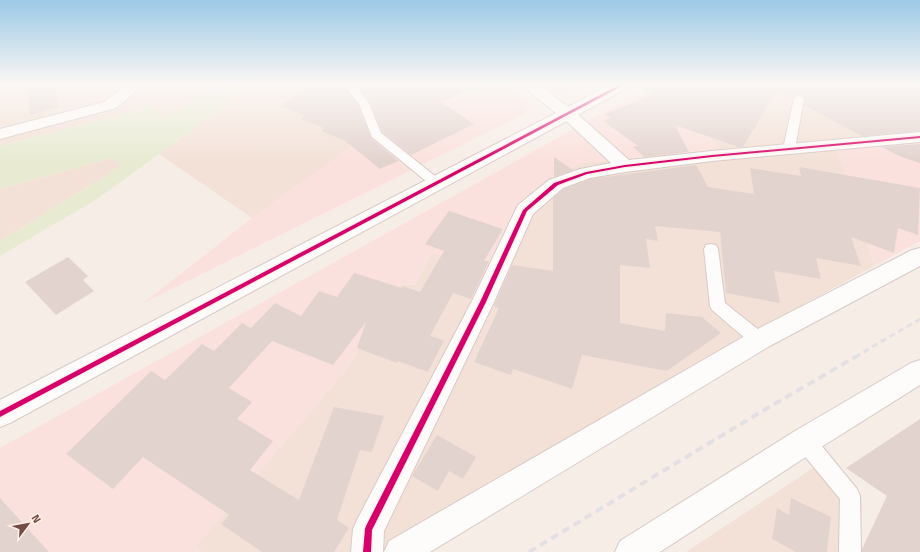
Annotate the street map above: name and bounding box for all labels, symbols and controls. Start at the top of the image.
north arrow [8,504,48,544]
text: N [28,511,45,526]

